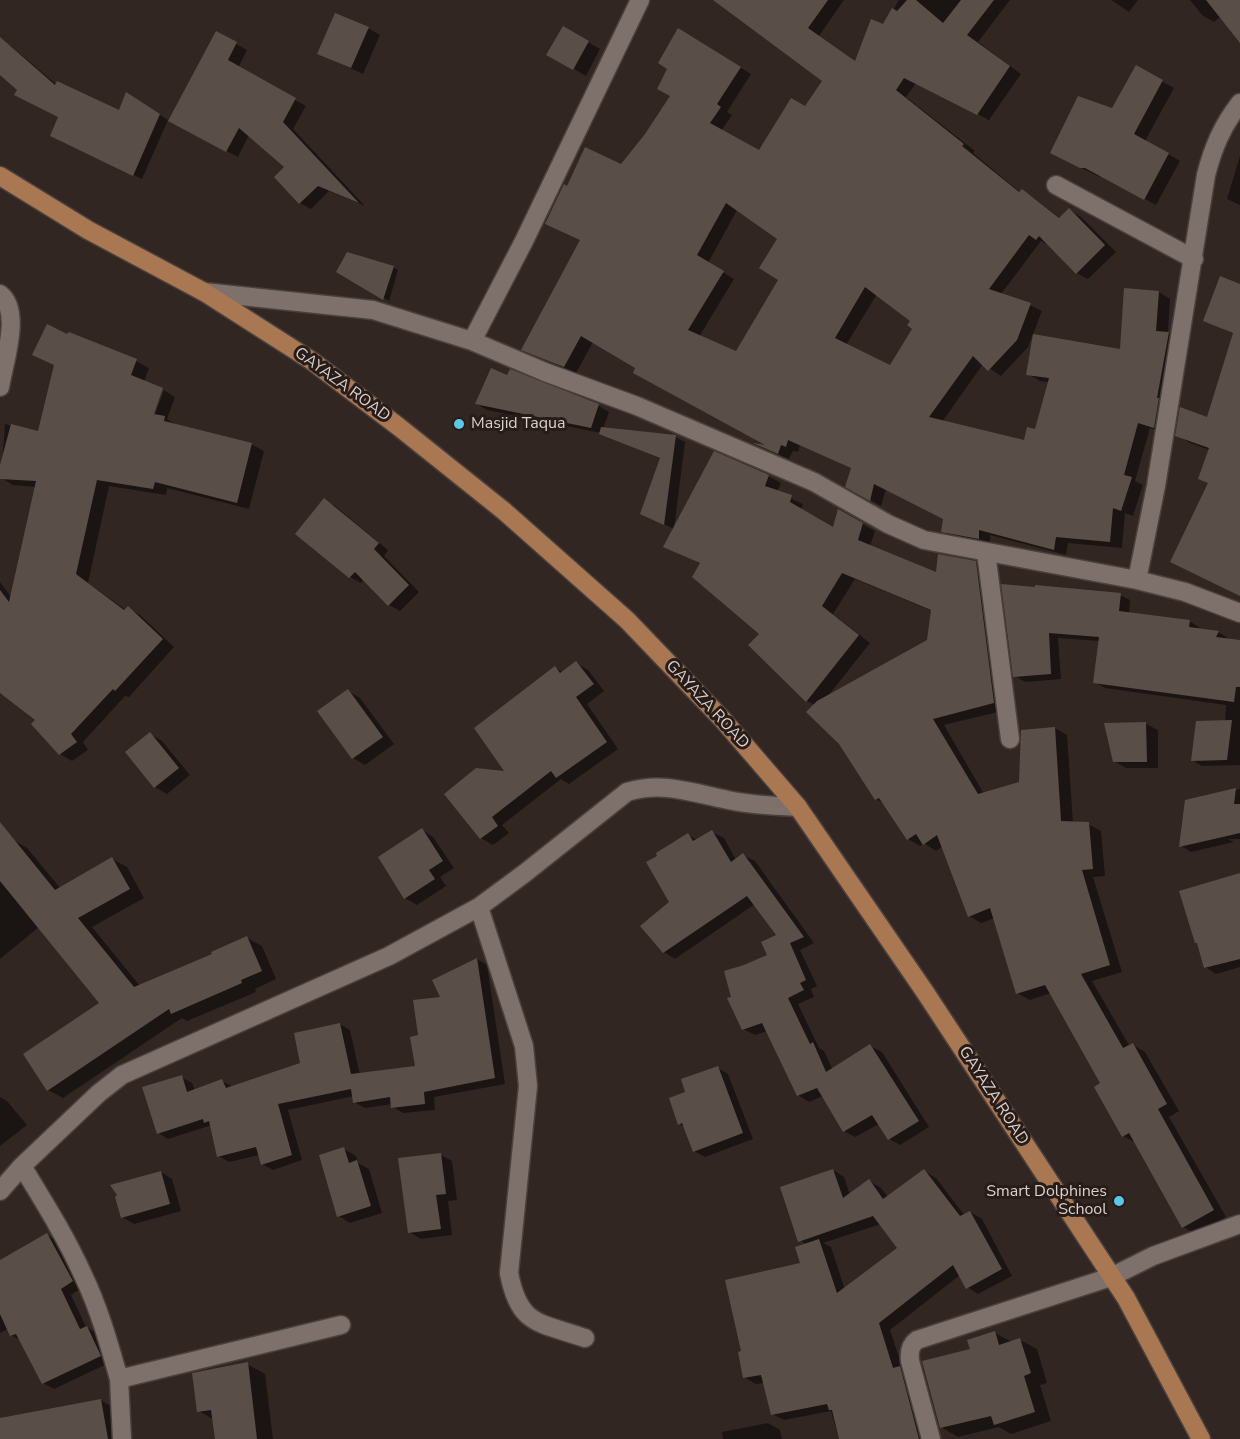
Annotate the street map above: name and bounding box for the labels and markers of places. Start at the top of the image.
place label: Masjid Taqua [471,414,565,434]
marker: Masjid Taqua [452,417,466,431]
place label: Smart Dolphines School [986,1182,1107,1220]
marker: Smart Dolphines School [1112,1194,1126,1208]

